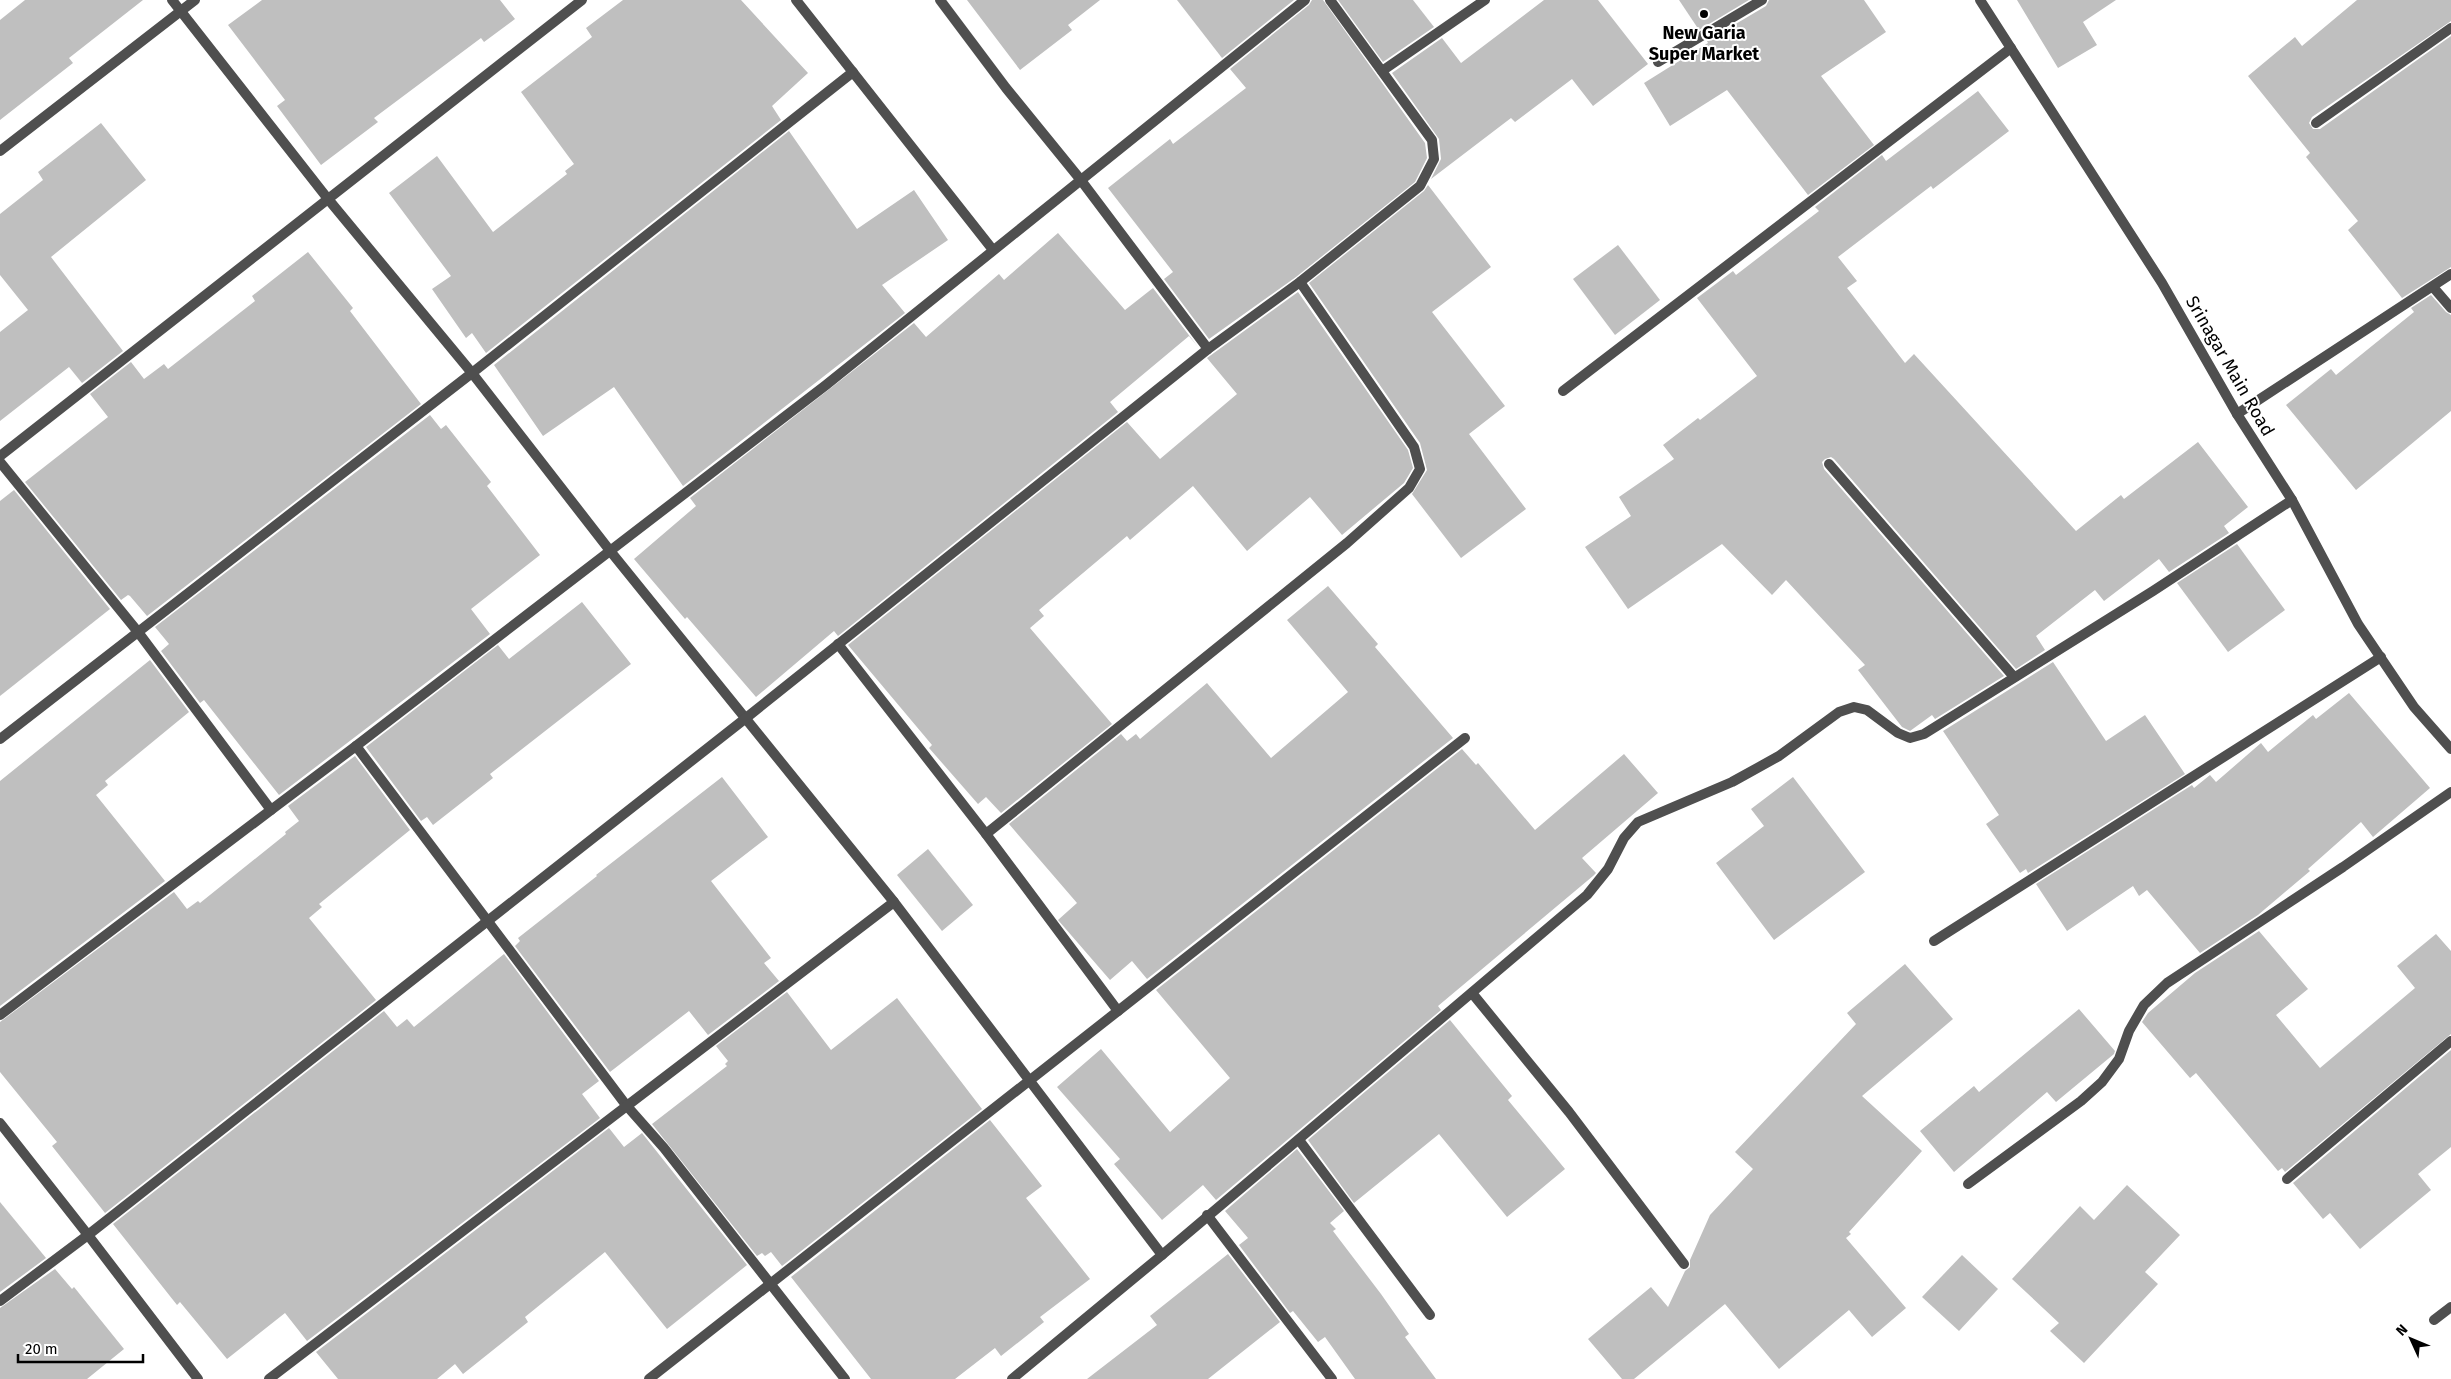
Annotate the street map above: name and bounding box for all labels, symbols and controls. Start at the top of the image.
marker: New Garia Super Market [1698,8,1710,20]
place label: New Garia Super Market [1649,22,1760,65]
street label: Srinagar Main Road [2181,292,2279,440]
north arrow [2386,1314,2436,1364]
text: N [2393,1321,2411,1340]
scale bar [18,1332,142,1364]
text: 20 m [25,1340,58,1358]

